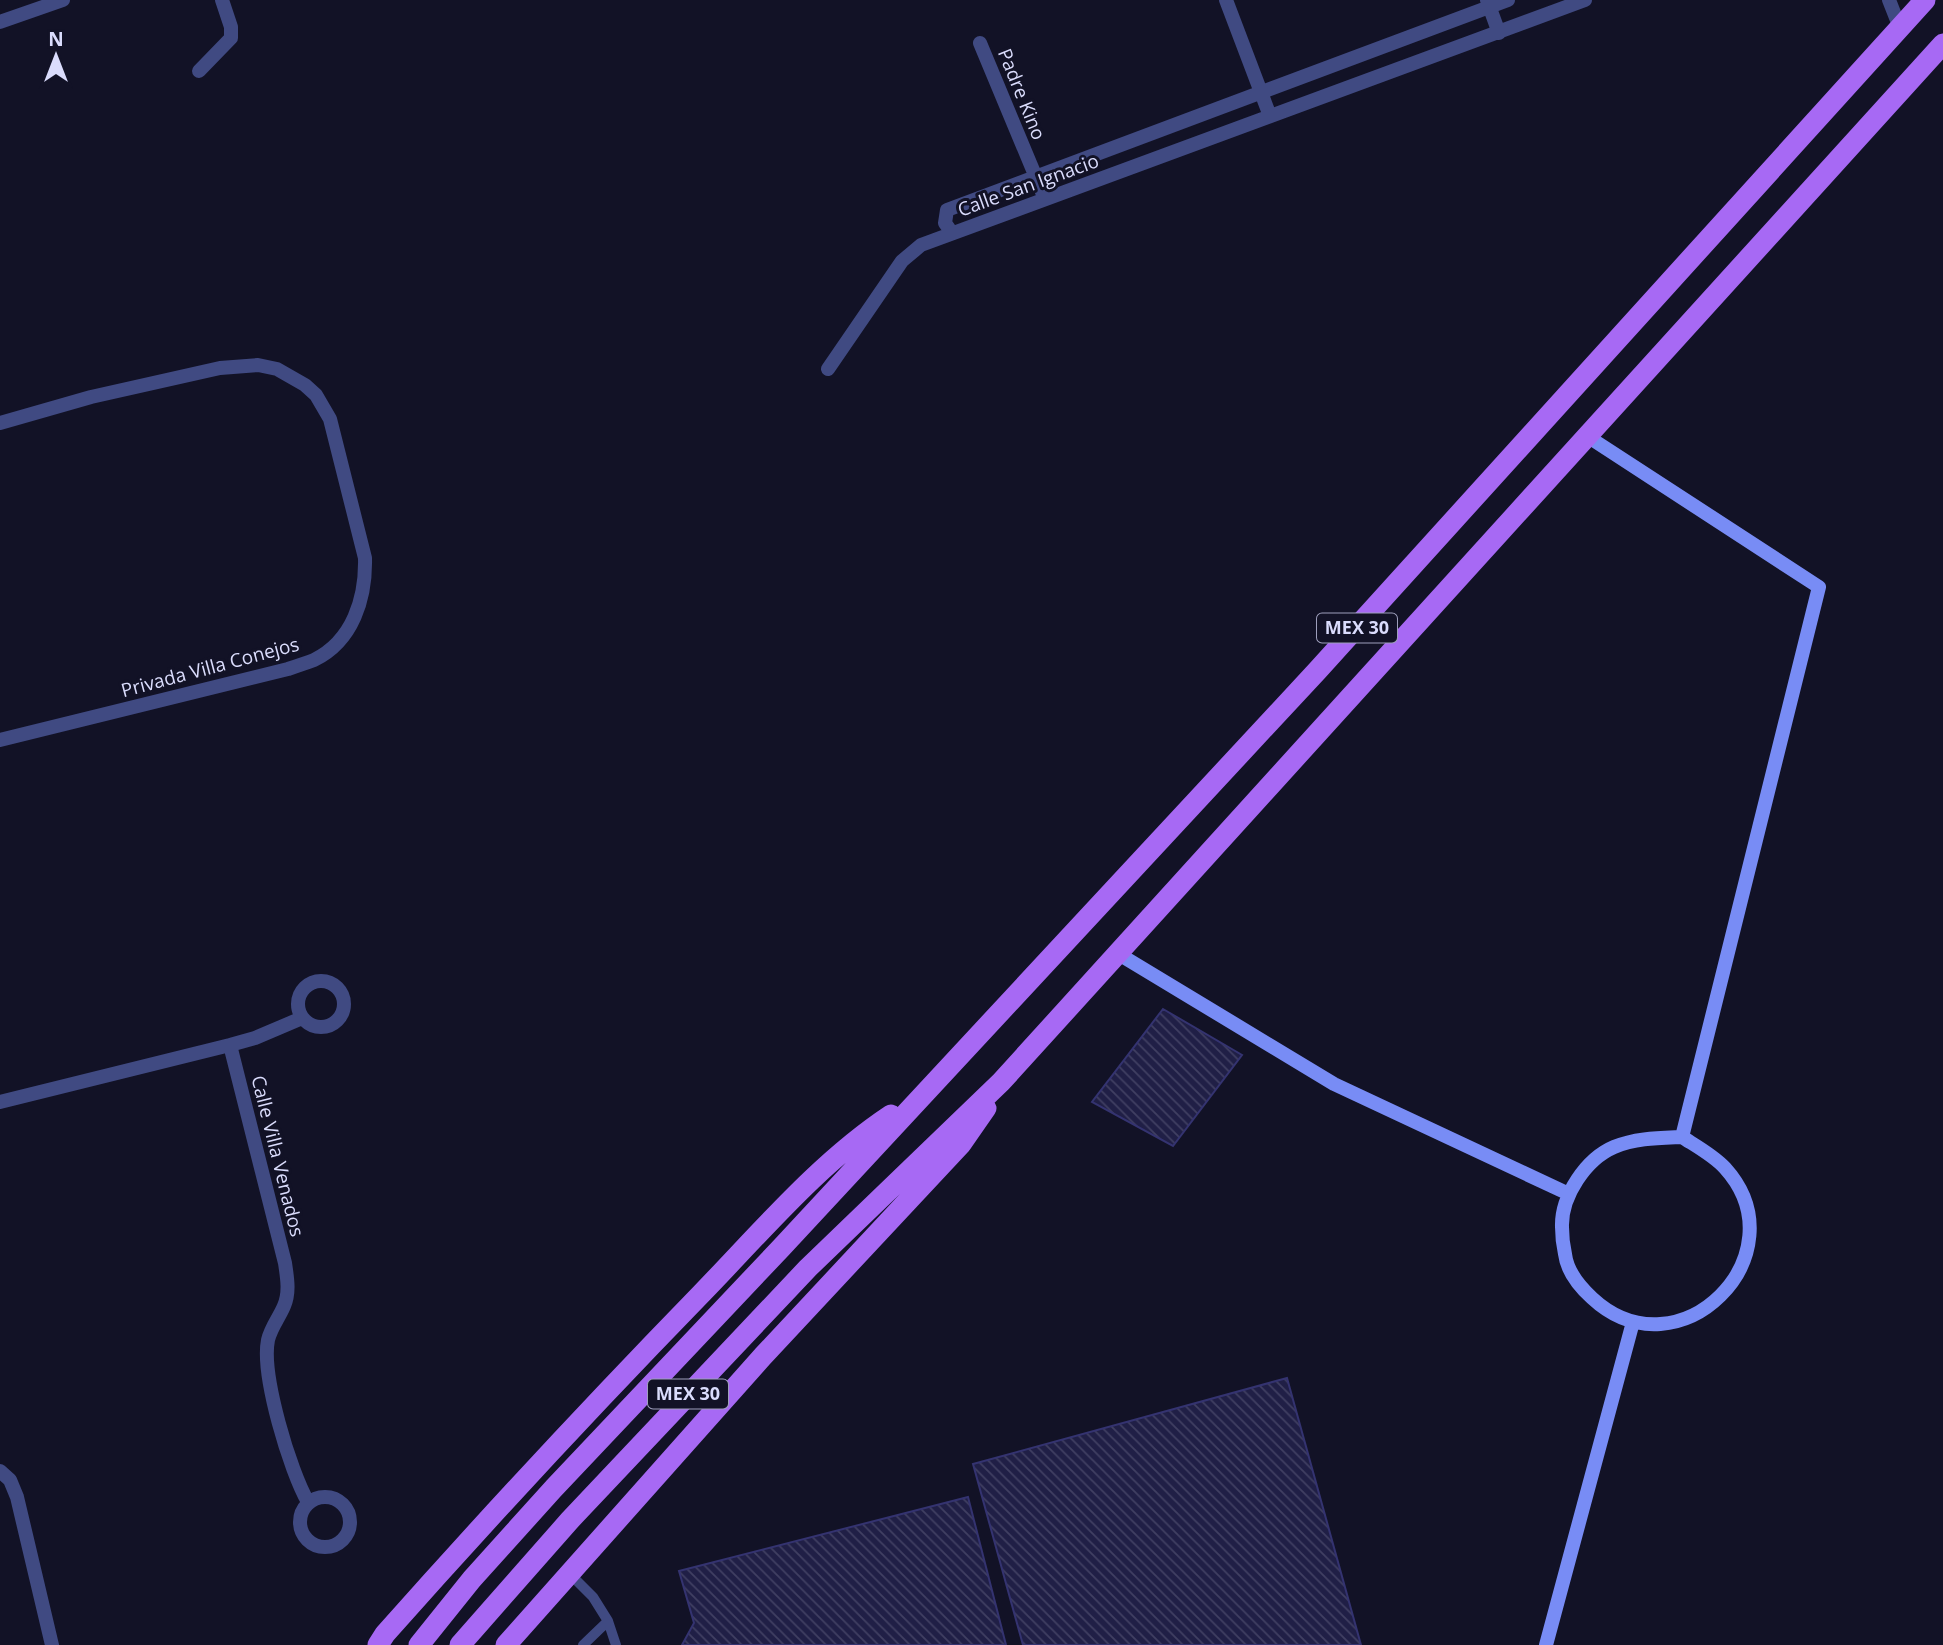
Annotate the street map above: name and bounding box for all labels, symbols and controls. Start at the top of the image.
north arrow [21,21,91,91]
text: N [48,26,64,52]
street label: Padre Kino [992,44,1052,144]
street label: Calle San Ignacio [954,147,1102,223]
road number: MEX 30 [1317,614,1397,642]
street label: Privada Villa Conejos [118,631,302,703]
street label: Calle Villa Venados [245,1073,311,1239]
road number: MEX 30 [648,1380,728,1408]

